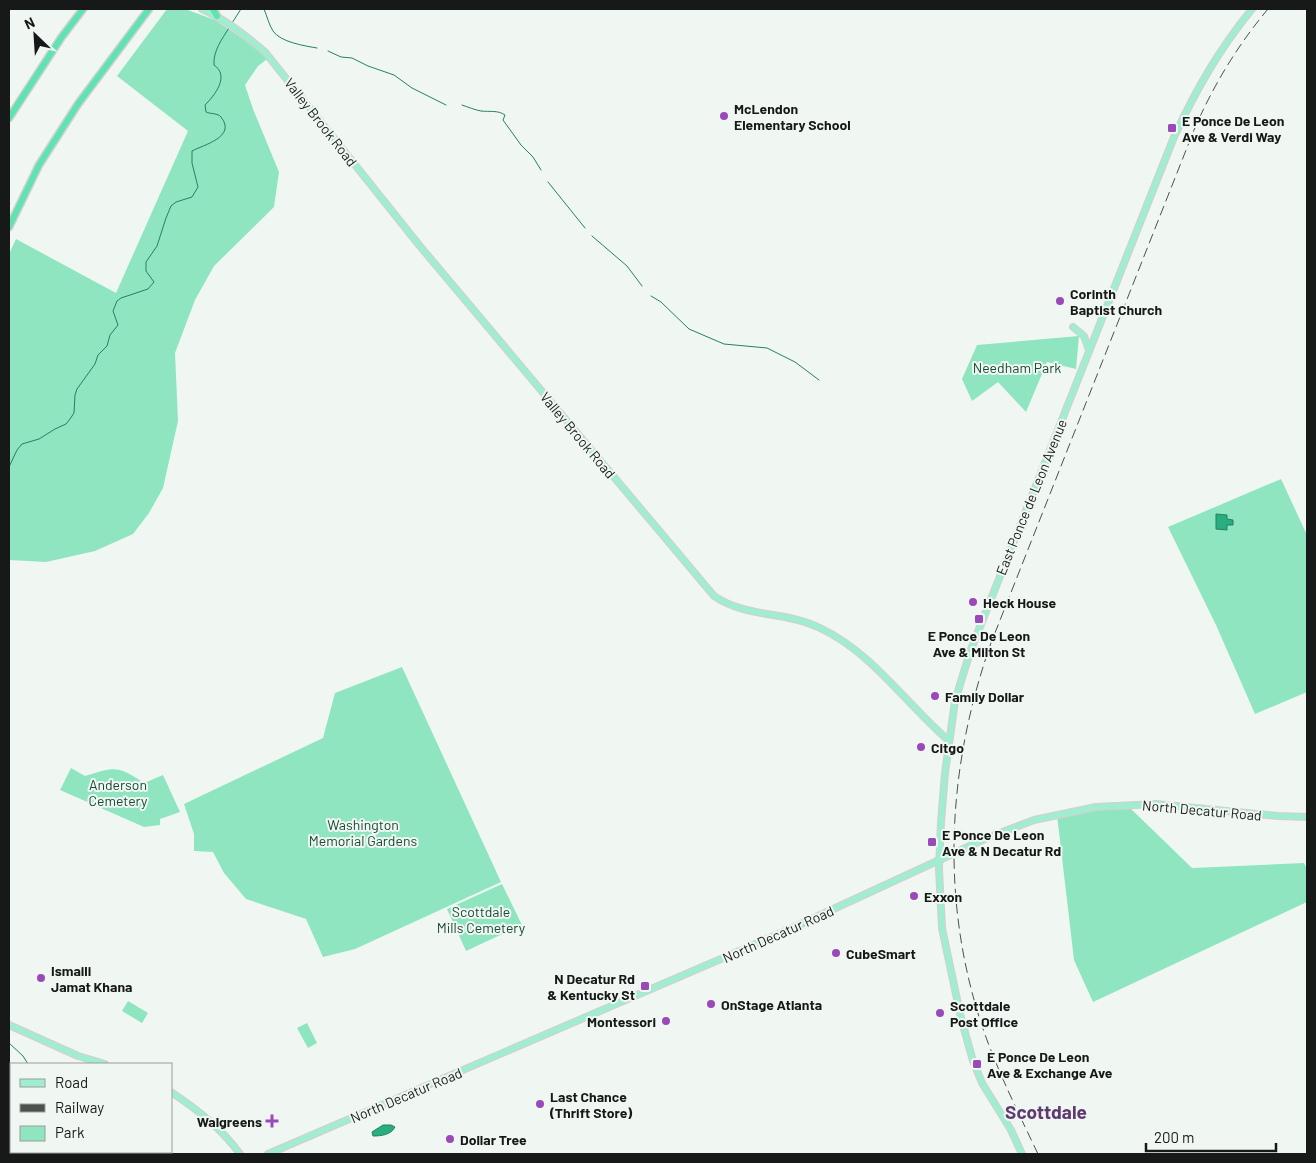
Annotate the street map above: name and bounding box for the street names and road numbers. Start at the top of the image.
street label: Valley Brook Road [281,74,361,170]
street label: Valley Brook Road [537,388,619,482]
street label: East Ponce de Leon Avenue [992,417,1070,577]
street label: North Decatur Road [1142,796,1262,824]
street label: North Decatur Road [720,902,836,966]
street label: North Decatur Road [348,1064,464,1126]

